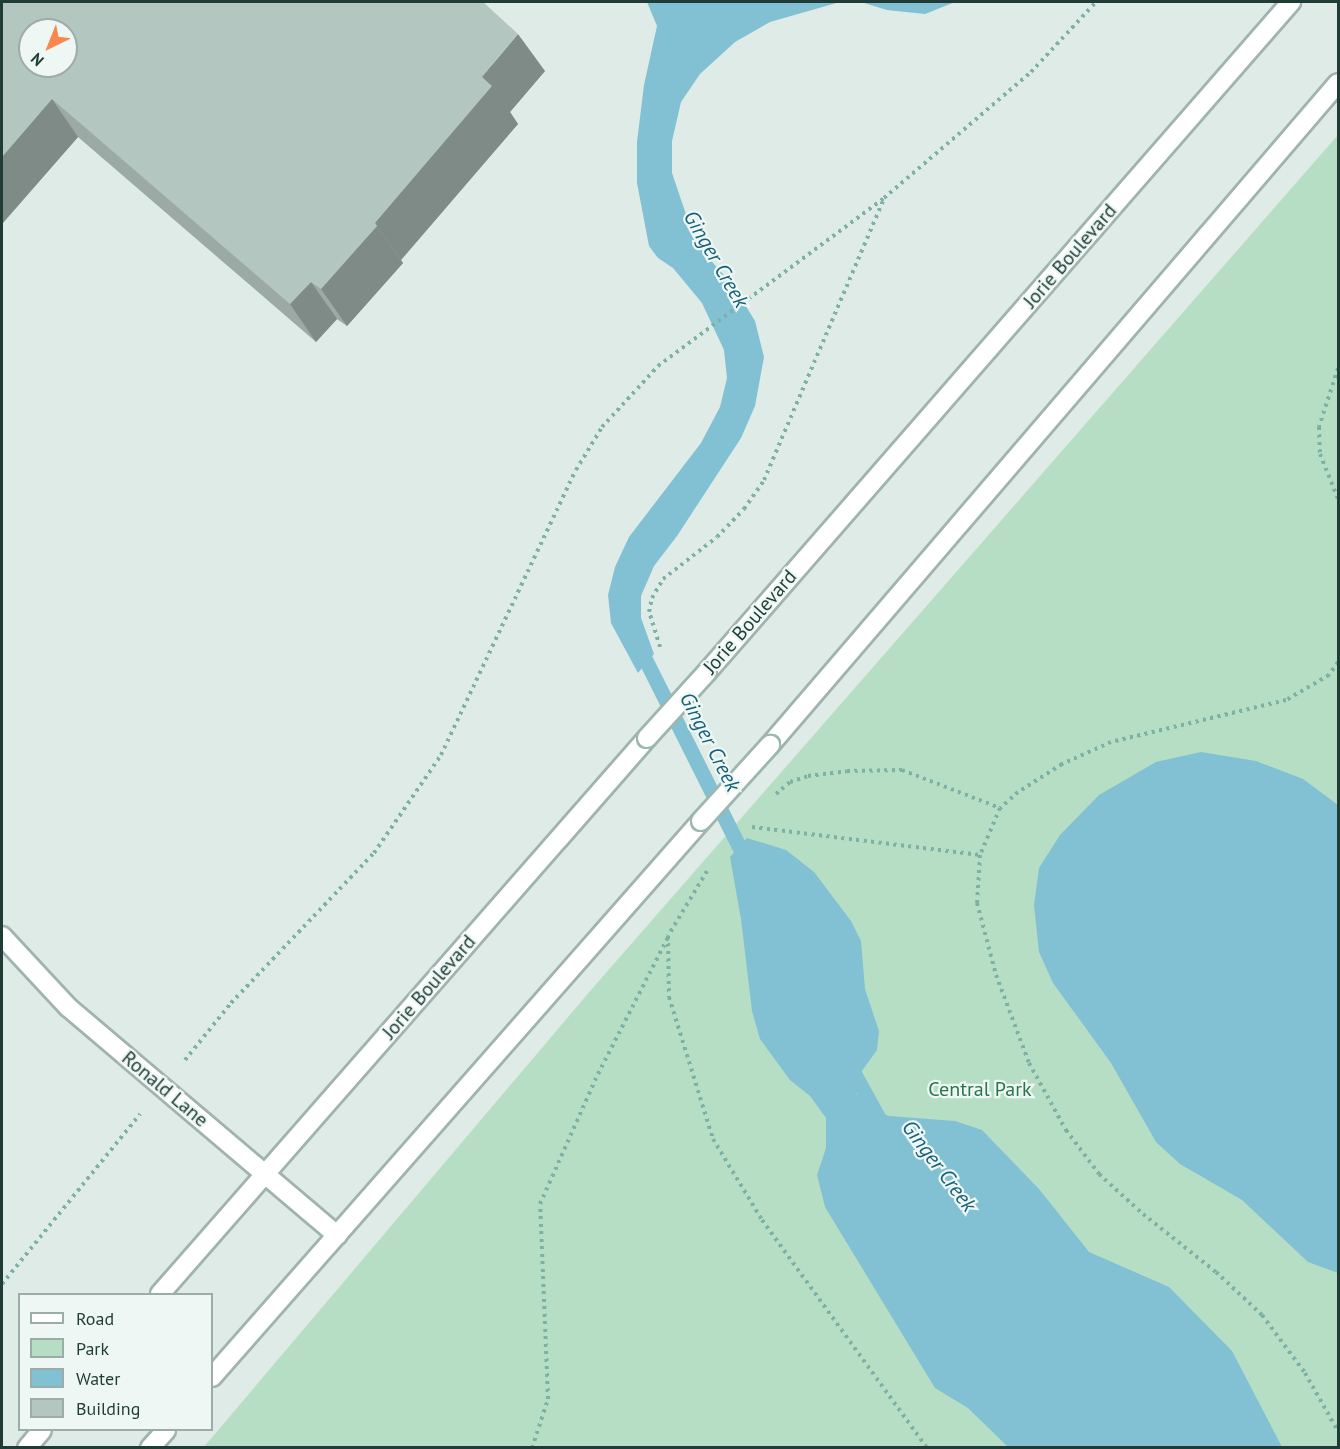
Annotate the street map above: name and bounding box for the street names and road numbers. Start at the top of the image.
street label: Jorie Boulevard [1018,199,1122,313]
street label: Jorie Boulevard [698,565,802,679]
street label: Jorie Boulevard [377,930,481,1044]
street label: Ronald Lane [117,1046,213,1132]

